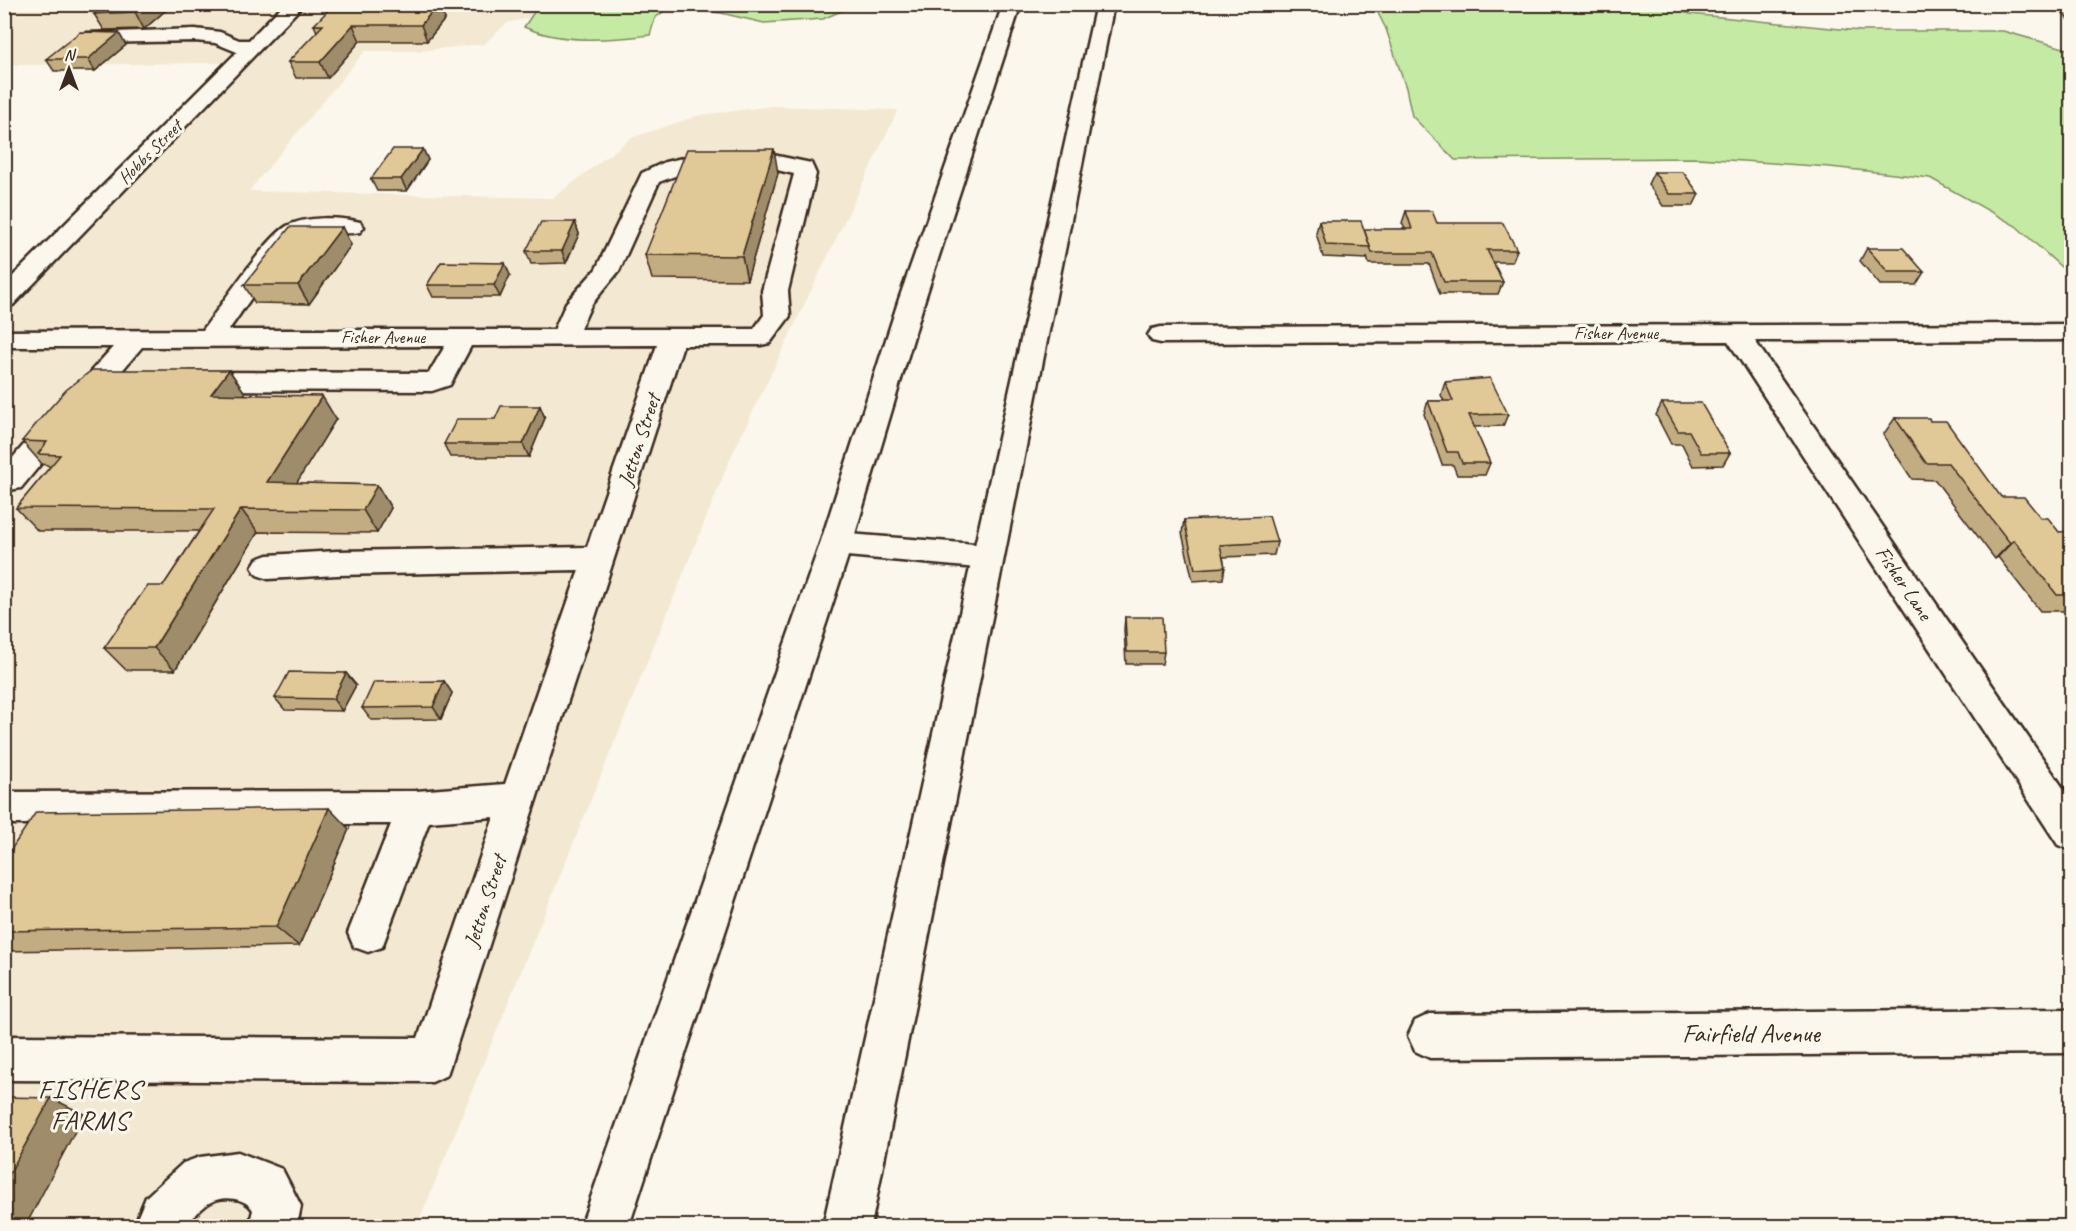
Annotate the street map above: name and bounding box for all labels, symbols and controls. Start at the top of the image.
north arrow [39,39,99,99]
text: N [64,45,77,65]
street label: Hobbs Street [113,113,189,189]
street label: Fisher Avenue [1574,322,1659,344]
street label: Fisher Avenue [341,326,426,348]
street label: Jetton Street [612,388,667,490]
street label: Fisher Lane [1870,541,1939,627]
street label: Jetton Street [458,849,513,951]
street label: Fairfield Avenue [1682,1017,1821,1050]
district label: FISHERS FARMS [38,1072,145,1137]

